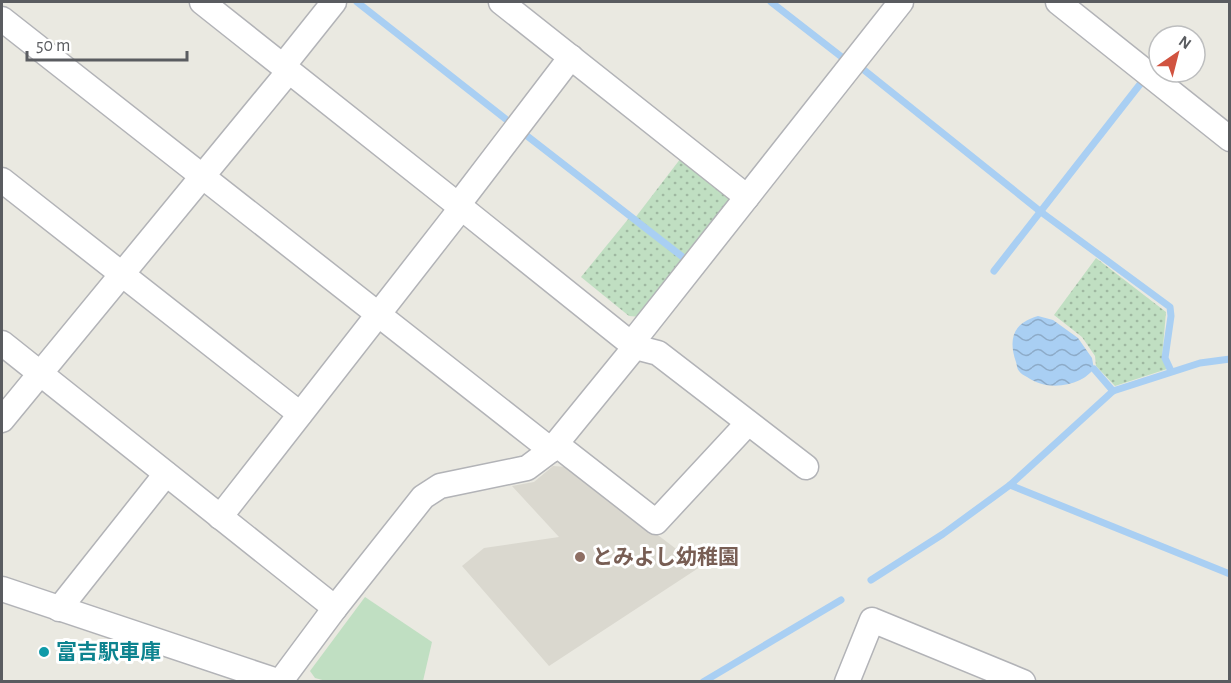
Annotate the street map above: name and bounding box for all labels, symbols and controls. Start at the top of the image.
scale bar [27,24,188,62]
north arrow [1147,24,1207,84]
text: N [1176,33,1194,52]
text: 50 m [36,37,70,55]
place label: とみよし幼稚園 [592,546,739,568]
marker: とみよし幼稚園 [573,550,587,564]
place label: 富吉駅車庫 [56,641,161,663]
marker: 富吉駅車庫 [37,645,51,659]

